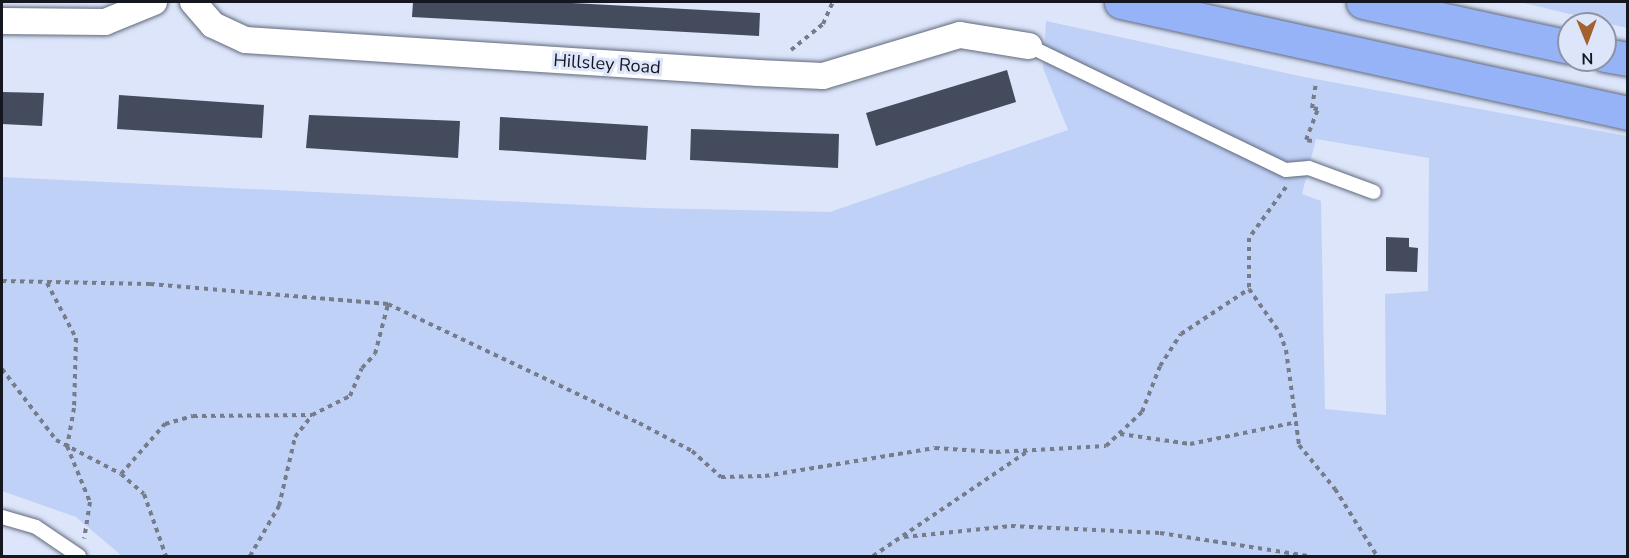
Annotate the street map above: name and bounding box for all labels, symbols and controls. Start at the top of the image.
north arrow [1557,12,1617,72]
text: N [1581,47,1593,69]
street label: Hillsley Road [553,49,661,79]

